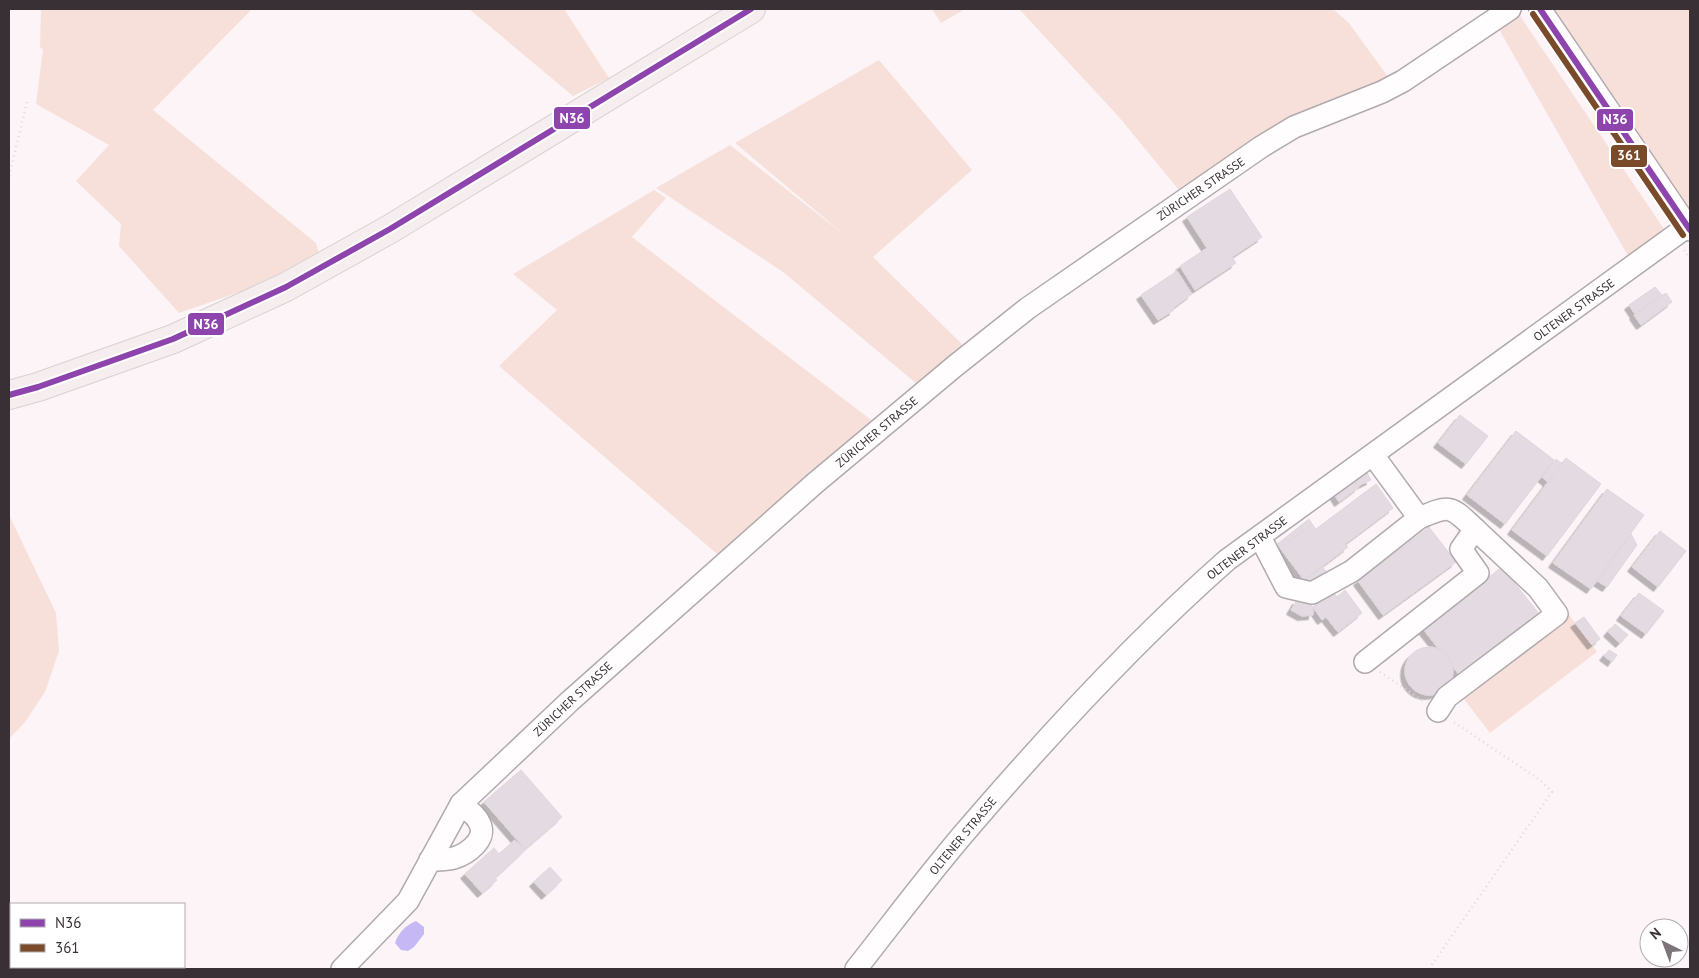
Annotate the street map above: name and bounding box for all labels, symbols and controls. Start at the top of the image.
line badge: N36 [553,106,591,130]
line badge: N36 [1596,108,1634,132]
text: N36 [559,109,585,127]
text: N36 [1602,110,1628,128]
line badge: 361 [1610,144,1648,168]
text: 361 [1617,146,1641,164]
street label: ZÜRICHER STRASSE [1154,154,1248,224]
street label: OLTENER STRASSE [1530,275,1617,344]
line badge: N36 [187,312,225,336]
text: N36 [193,315,219,333]
street label: ZÜRICHER STRASSE [833,393,921,470]
street label: OLTENER STRASSE [1203,512,1290,583]
street label: ZÜRICHER STRASSE [530,658,615,739]
street label: OLTENER STRASSE [926,794,1000,878]
legend [10,903,185,968]
text: N36 [55,913,81,932]
north arrow [1639,918,1689,968]
text: N [1646,924,1665,943]
text: 361 [55,938,80,957]

